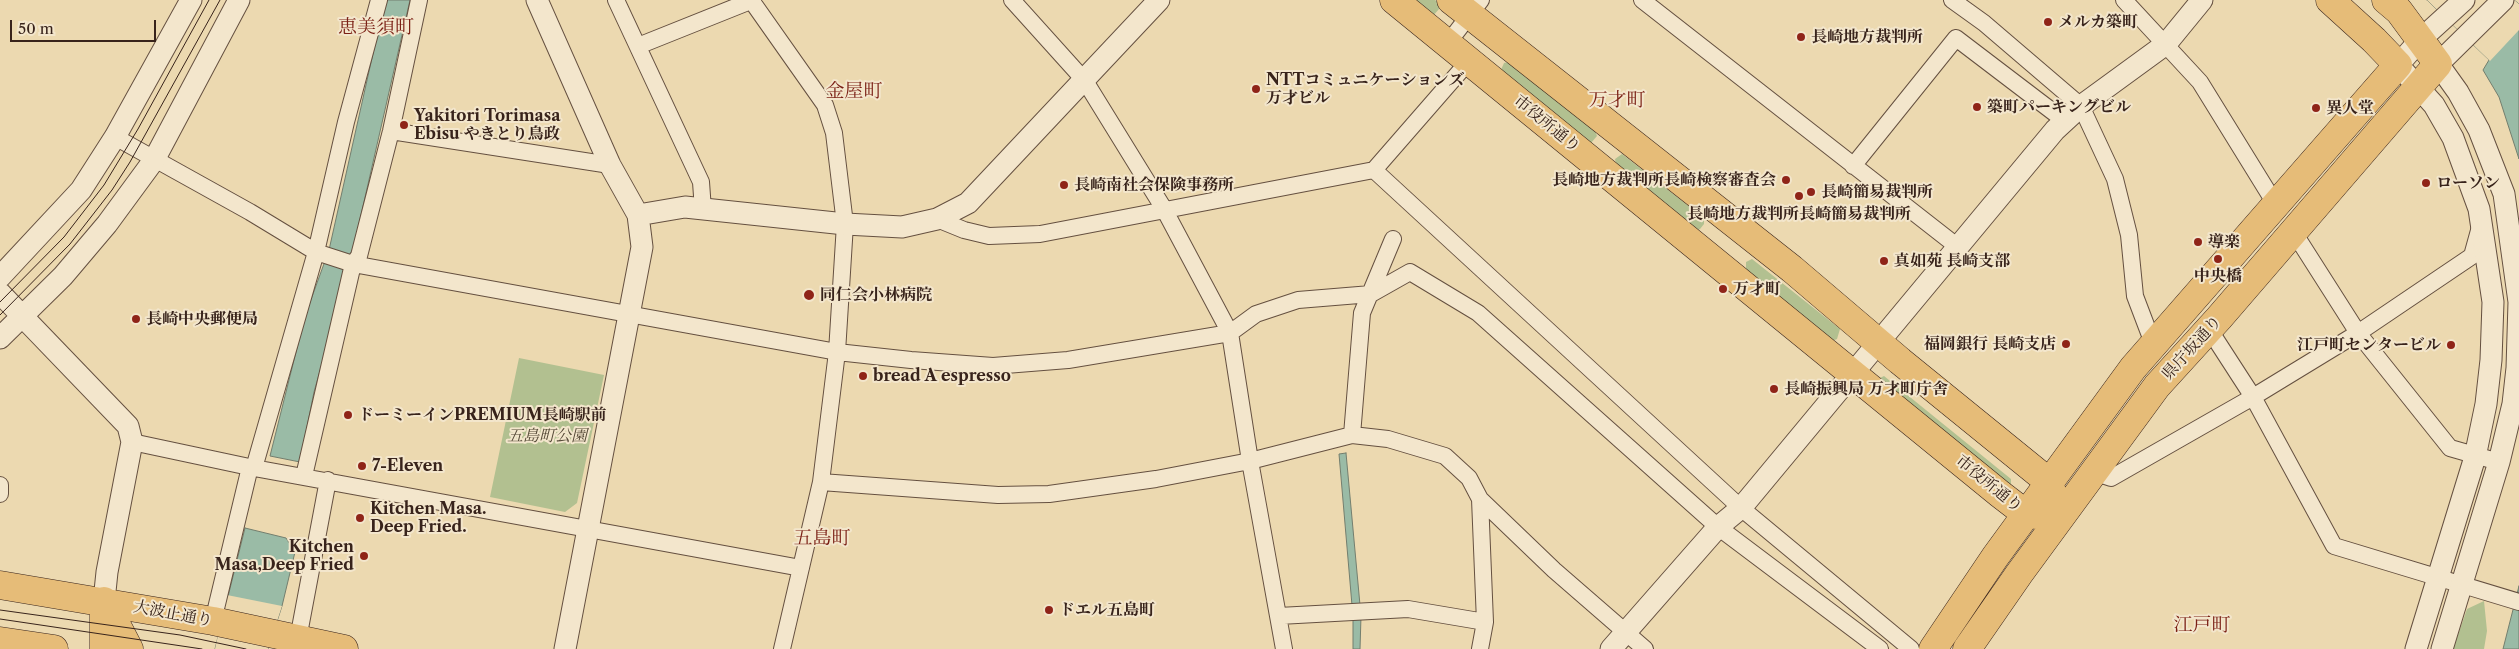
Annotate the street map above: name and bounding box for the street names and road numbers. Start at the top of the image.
street label: 市役所通り [1510,91,1584,157]
street label: 県庁坂通り [2158,312,2226,384]
street label: 市役所通り [1952,451,2026,517]
street label: 大波止通り [132,597,214,631]

